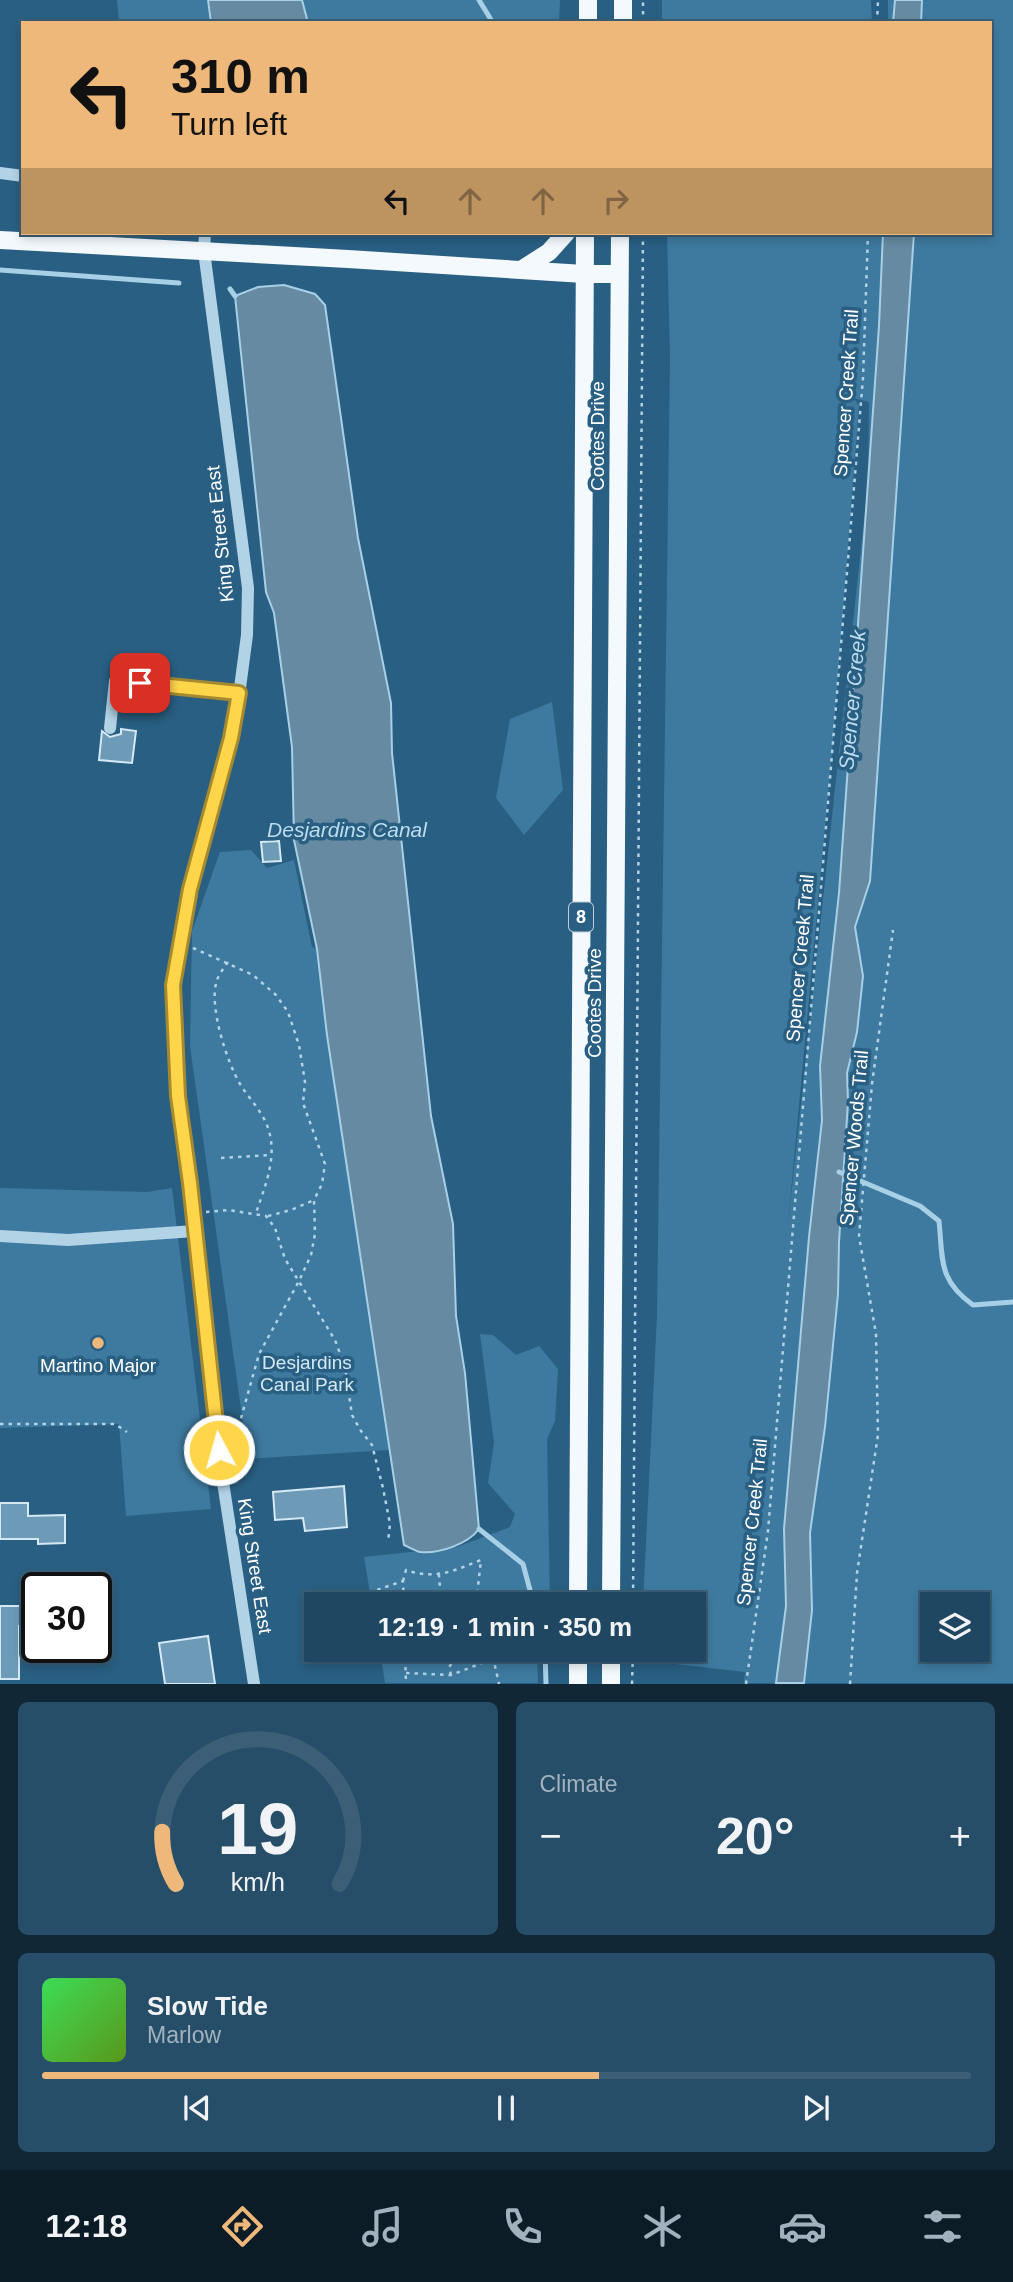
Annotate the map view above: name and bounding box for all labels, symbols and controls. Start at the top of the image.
icon: left [56,49,147,140]
text: 310 m [171,49,310,103]
text: Turn left [171,106,287,142]
icon: left [378,182,416,220]
icon: ahead [451,182,489,220]
icon: ahead [524,182,562,220]
icon: right [597,182,635,220]
street label: Spencer Creek Trail [830,309,862,477]
street label: Cootes Drive [587,381,608,491]
street label: King Street East [202,464,238,603]
water label: Spencer Creek [834,628,870,771]
pin [110,653,170,713]
icon: arrive [121,664,159,702]
water label: Desjardins Canal [267,818,428,841]
street label: Spencer Creek Trail [782,873,818,1043]
road number: 8 [569,902,593,932]
street label: Cootes Drive [584,948,605,1058]
street label: Spencer Woods Trail [836,1049,872,1227]
marker: Martino Major [90,1335,106,1351]
park label: Desjardins Canal Park [260,1352,354,1395]
place label: Martino Major [40,1355,157,1376]
position arrow [182,1413,256,1487]
street label: Spencer Creek Trail [733,1437,771,1607]
street label: King Street East [234,1497,276,1636]
speed limit sign: 30 [21,1572,112,1663]
map controls [920,1592,990,1662]
button: layers [920,1592,990,1662]
text: 12:19 · 1 min · 350 m [378,1612,632,1642]
text: Climate [540,1771,617,1797]
text: 19 [217,1789,298,1870]
text: 20° [716,1807,795,1865]
text: − [540,1815,562,1857]
text: + [949,1815,971,1857]
text: km/h [231,1868,285,1896]
text: Slow Tide [147,1991,268,2021]
text: Marlow [147,2022,221,2048]
icon: previous [178,2089,216,2127]
icon: pause [487,2089,525,2127]
icon: next [797,2089,835,2127]
icon: directions [218,2202,267,2251]
icon: music [358,2202,407,2251]
icon: phone [498,2202,547,2251]
icon: climate [638,2202,687,2251]
icon: car [778,2202,827,2251]
icon: filters [918,2202,967,2251]
text: 12:18 [46,2208,127,2244]

